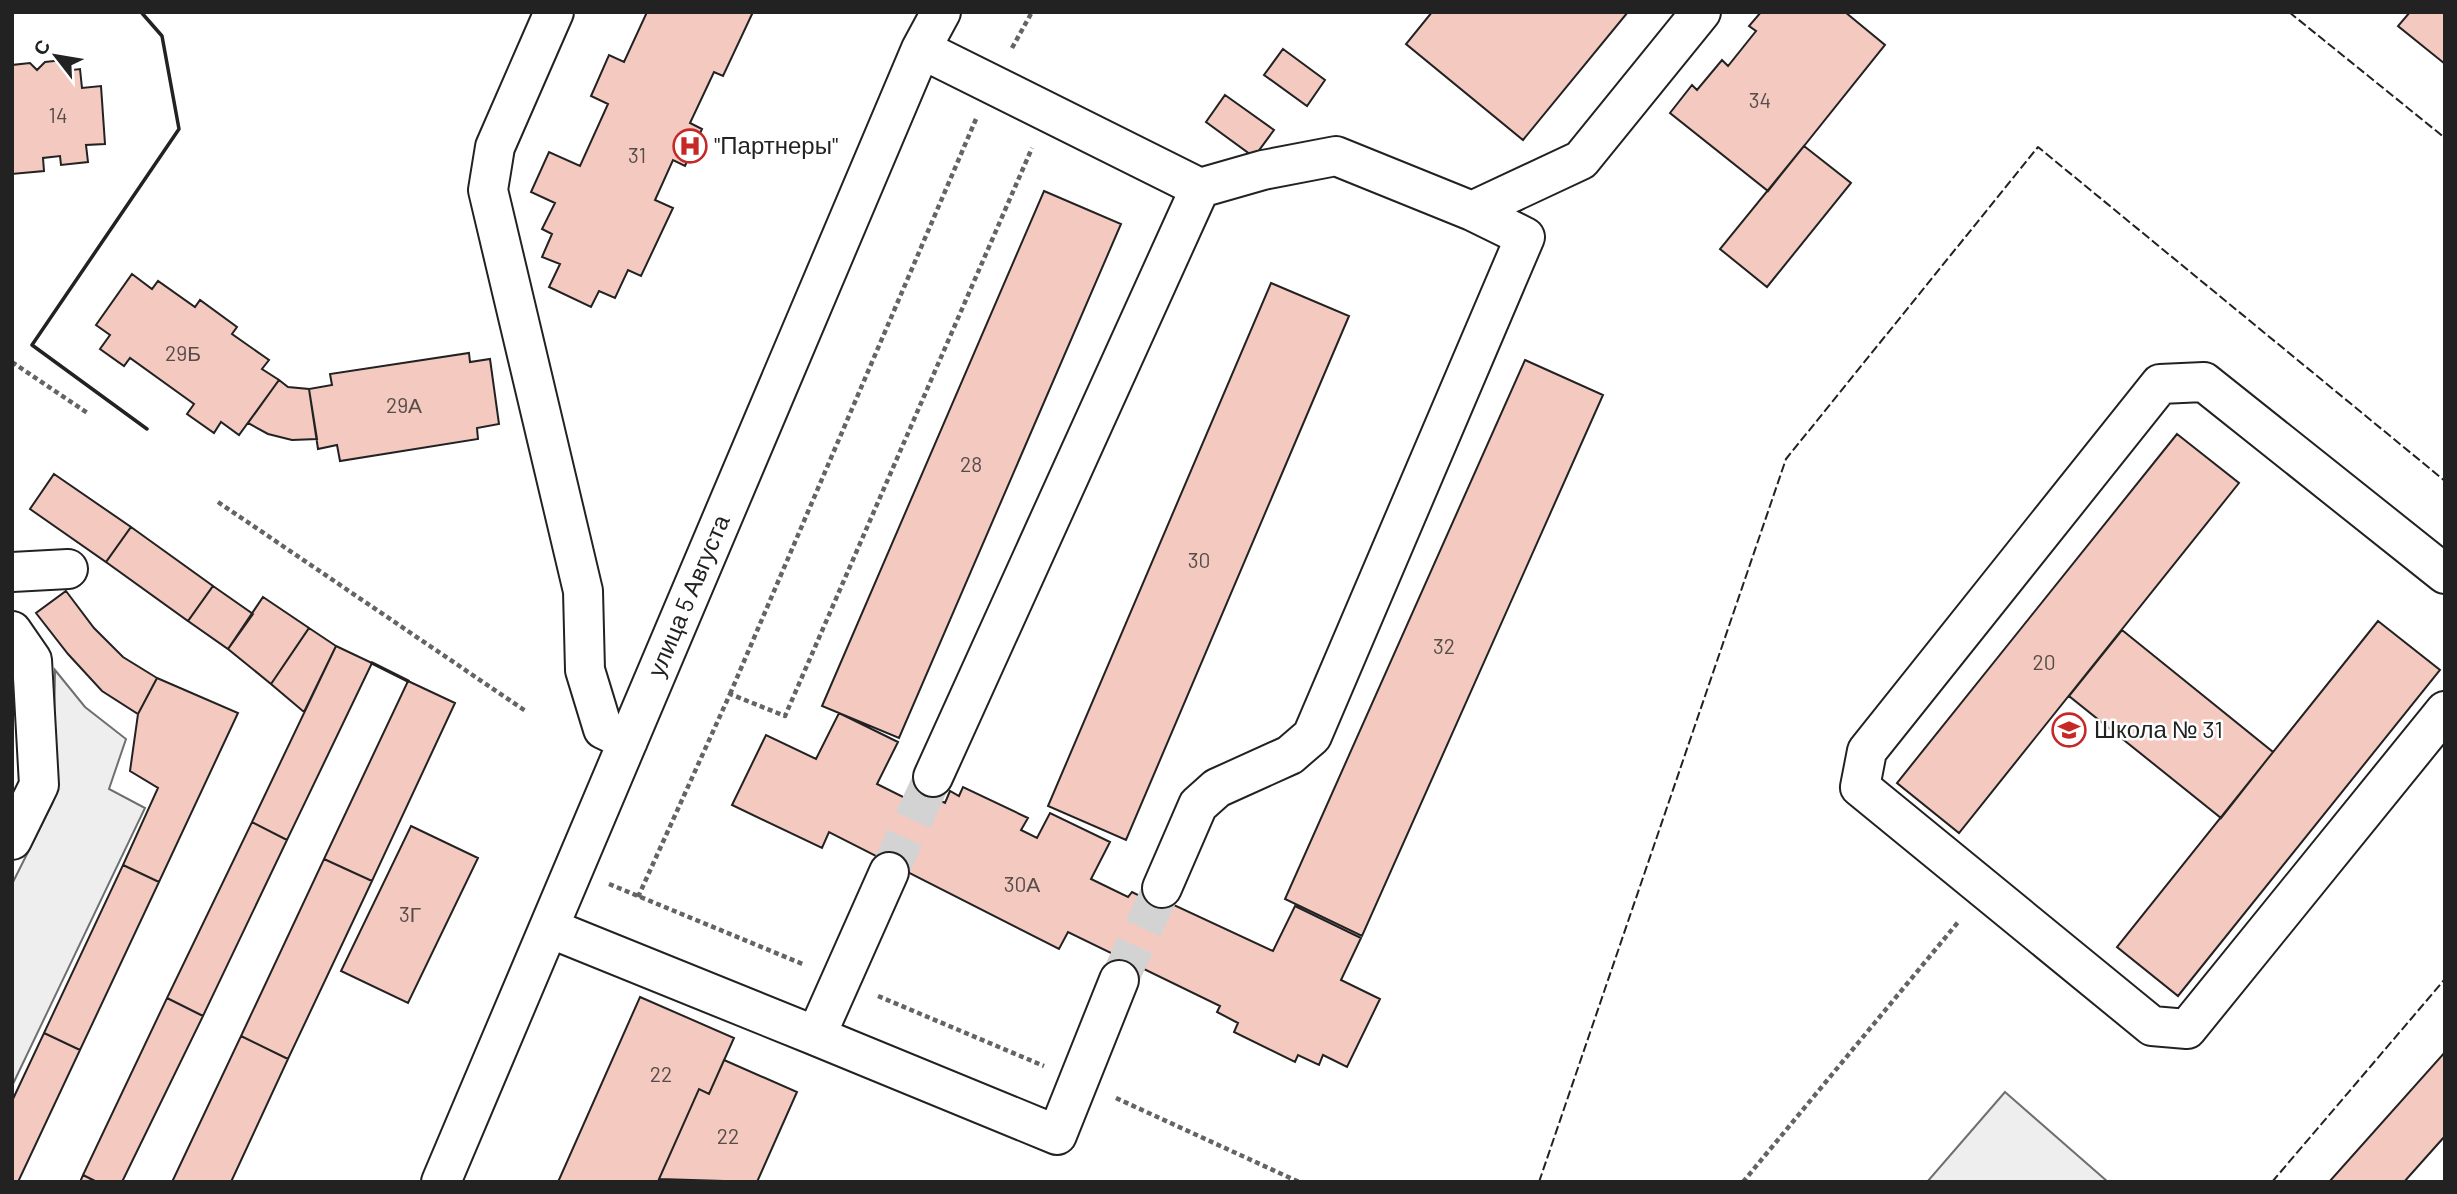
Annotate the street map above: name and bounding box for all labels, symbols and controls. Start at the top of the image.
north arrow [21,21,91,91]
text: С [28,35,55,59]
house number: 34 [1749,87,1771,112]
house number: 14 [49,102,67,127]
hospital icon: "Партнеры" [671,127,709,165]
place label: "Партнеры" [714,130,838,159]
house number: 31 [628,142,646,167]
house number: 29Б [165,340,201,365]
house number: 29А [386,392,422,417]
house number: 28 [960,451,982,476]
street label: улица 5 Августа [640,509,735,681]
house number: 30 [1188,547,1210,572]
house number: 32 [1433,633,1455,658]
house number: 20 [2032,649,2056,674]
school or university icon: Школа № 31 [2050,711,2088,749]
place label: Школа № 31 [2094,714,2223,743]
house number: 30А [1004,871,1040,896]
house number: 3Г [399,901,421,926]
house number: 22 [650,1061,672,1086]
house number: 22 [717,1123,739,1148]

